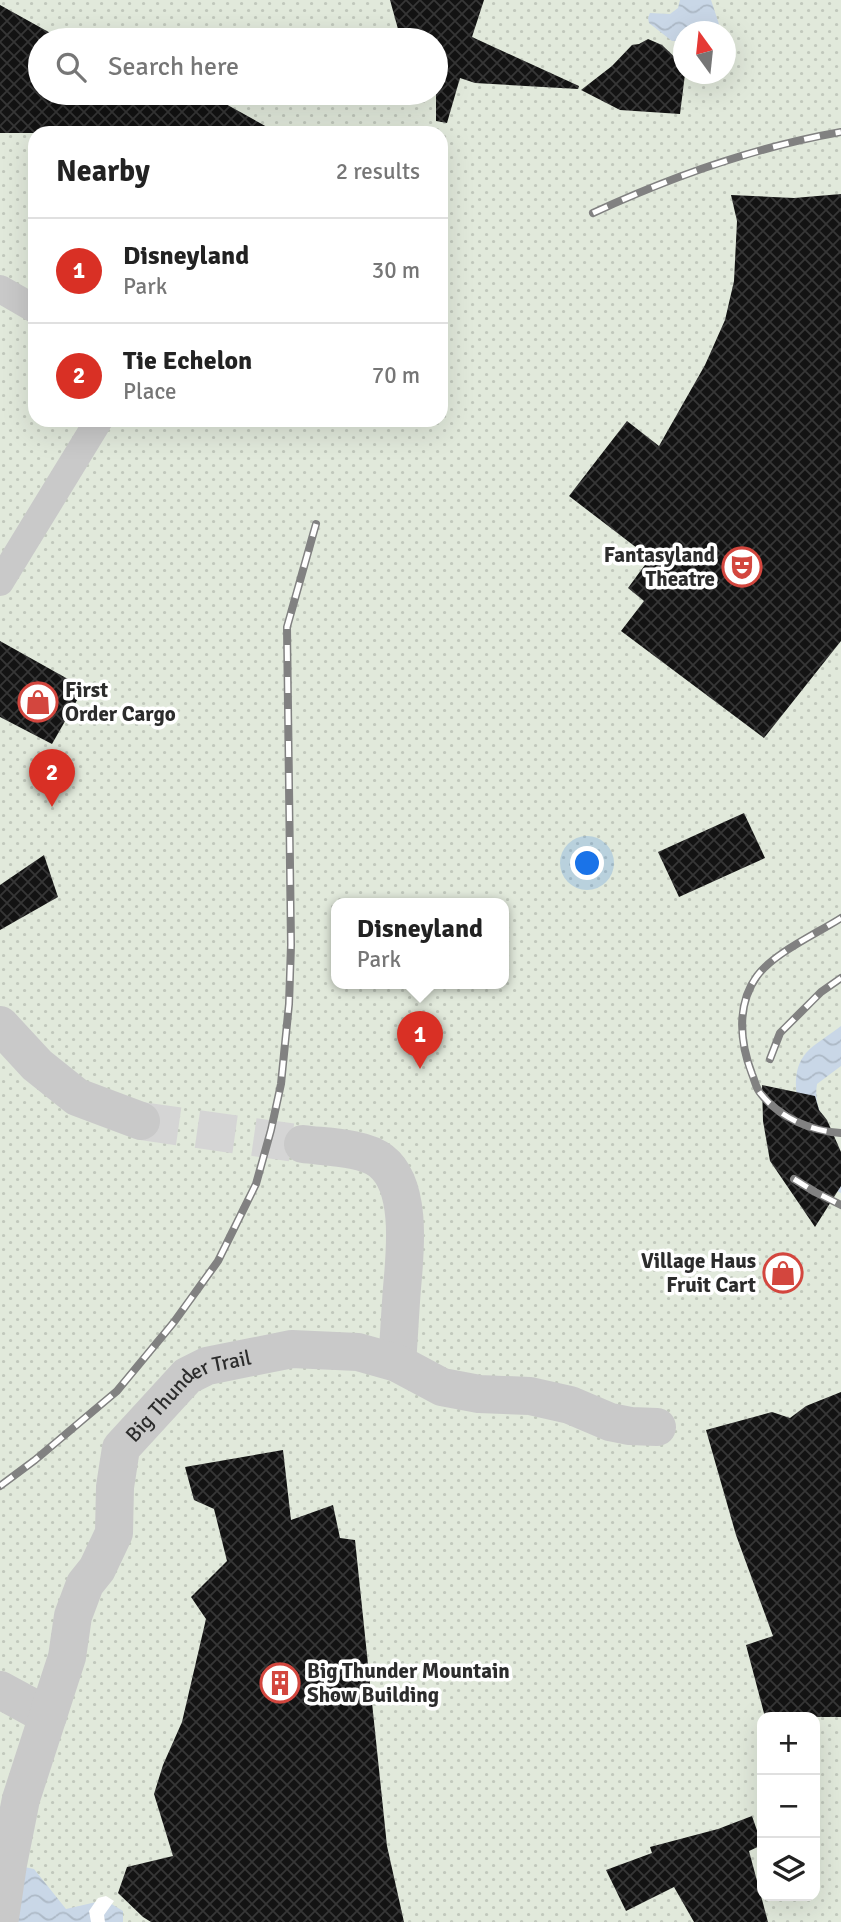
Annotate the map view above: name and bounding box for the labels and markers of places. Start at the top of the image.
place label: Fantasyland Theatre [604,542,715,592]
theatre icon: Fantasyland Theatre [721,546,763,588]
place label: First Order Cargo [65,677,176,727]
shop icon: First Order Cargo [17,681,59,723]
pin: 2 [29,749,75,807]
pin: 1 [397,1011,443,1069]
place label: Village Haus Fruit Cart [641,1248,756,1298]
shop icon: Village Haus Fruit Cart [762,1252,804,1294]
place label: Big Thunder Mountain Show Building [307,1658,510,1708]
building icon: Big Thunder Mountain Show Building [259,1662,301,1704]

